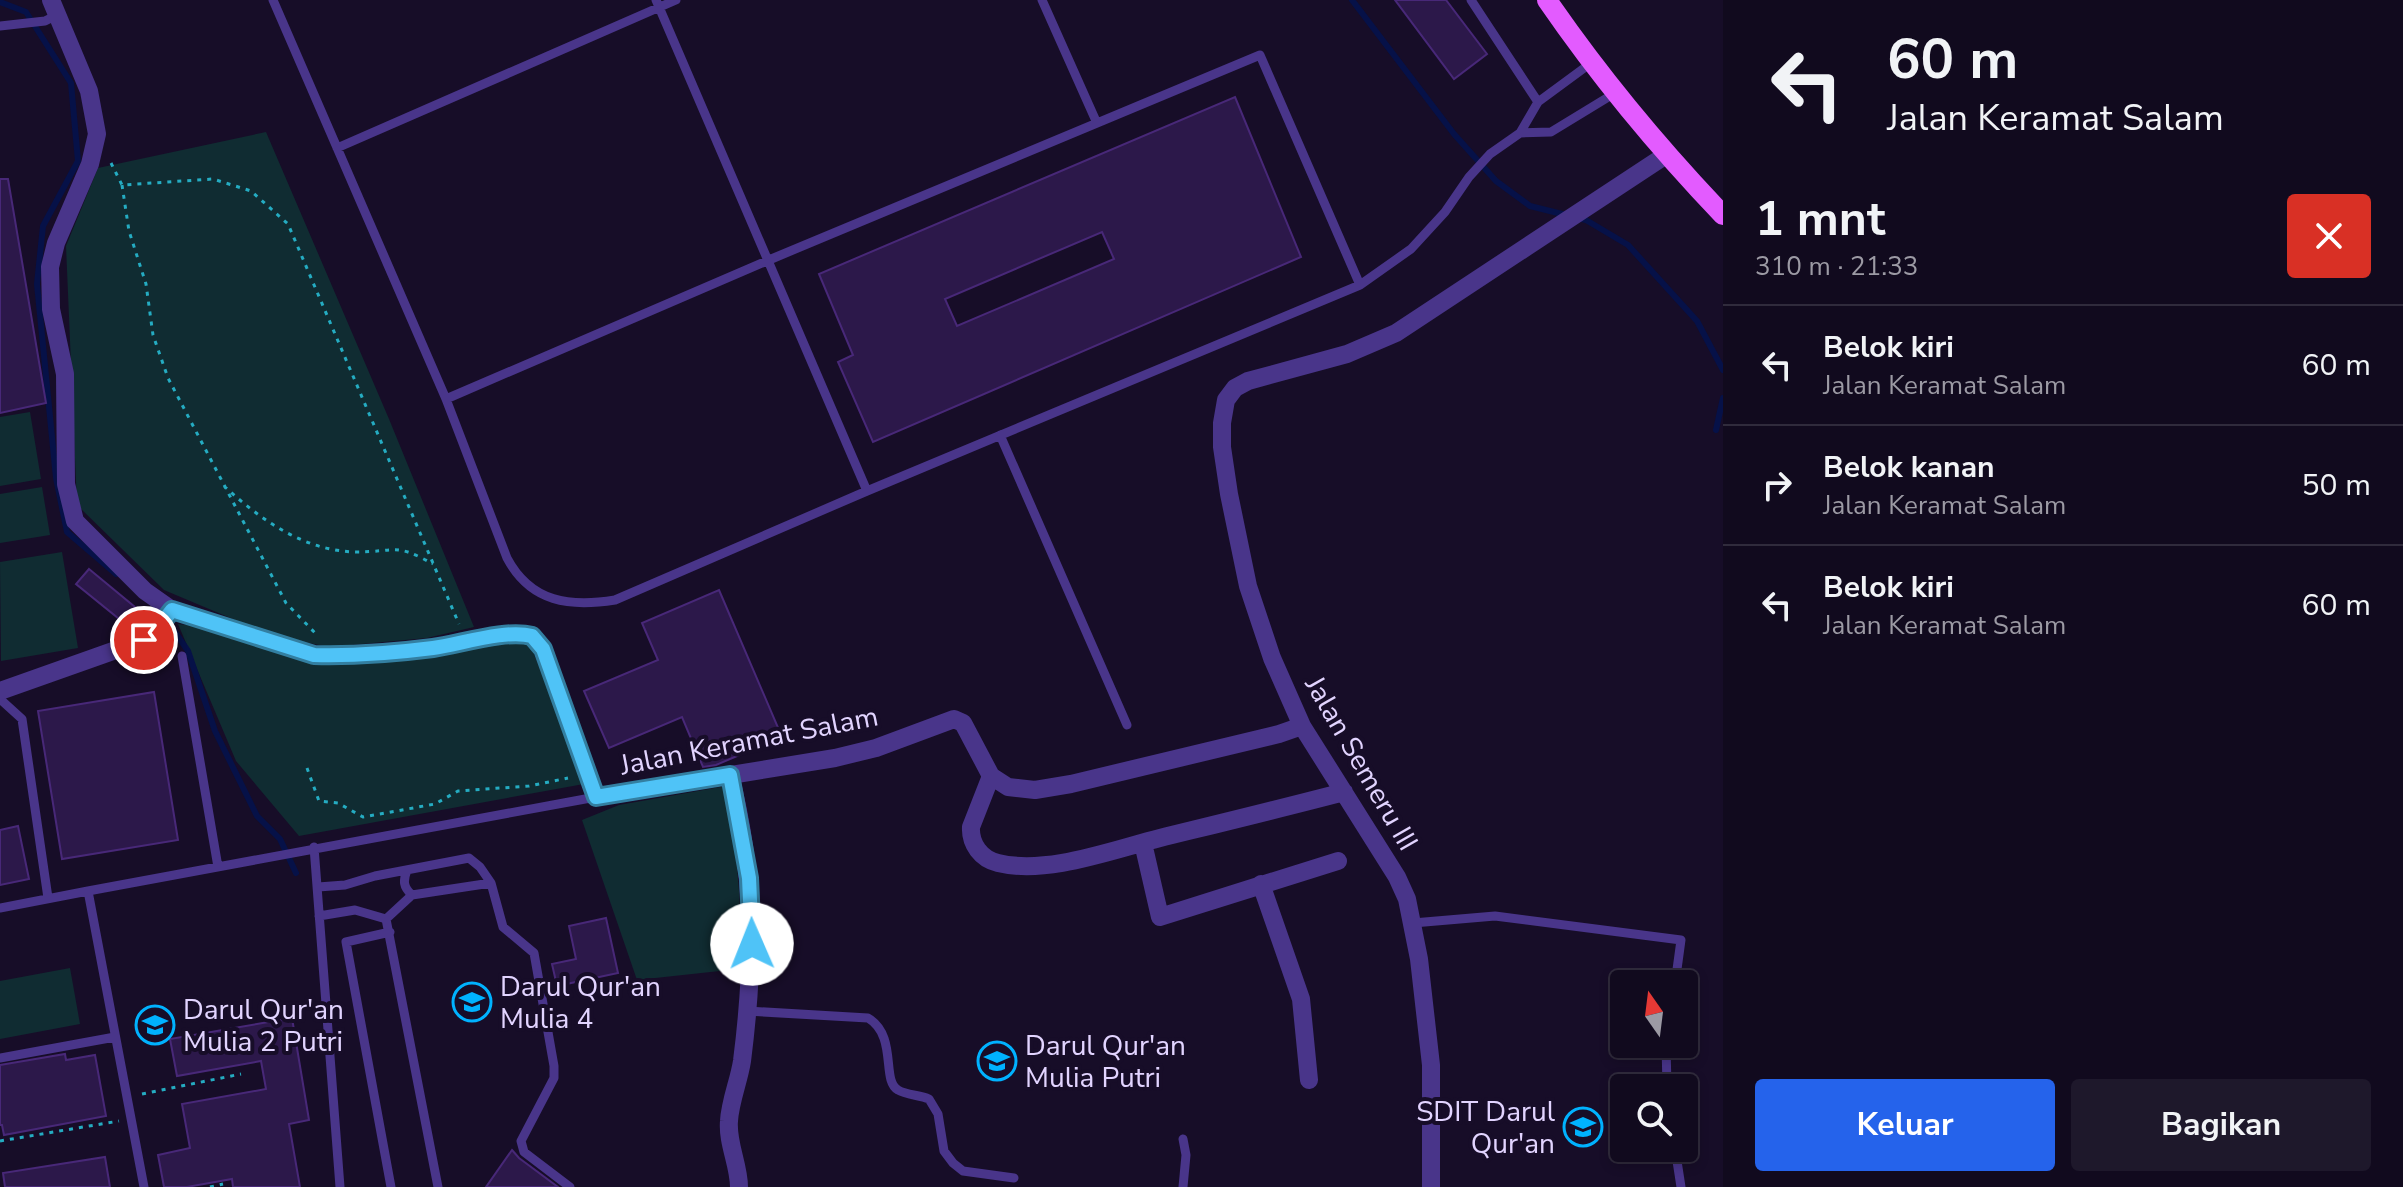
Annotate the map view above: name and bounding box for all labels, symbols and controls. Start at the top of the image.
text: 60 m [1887,21,2018,98]
icon: left [1755,32,1859,136]
text: Jalan Keramat Salam [1887,94,2224,143]
text: 1 mnt [1755,186,1885,252]
button: close [2287,194,2371,278]
text: 310 m · 21:33 [1755,249,1918,284]
text: Belok kiri [1823,327,1954,368]
icon: left [1755,343,1799,387]
text: 60 m [2302,345,2371,386]
text: Jalan Keramat Salam [1823,368,2066,403]
text: Belok kanan [1823,447,1995,488]
icon: right [1755,463,1799,507]
text: 50 m [2302,465,2371,506]
text: Jalan Keramat Salam [1823,488,2066,523]
text: Belok kiri [1823,567,1954,608]
icon: left [1755,583,1799,627]
text: 60 m [2302,585,2371,626]
pin [110,606,178,674]
text: Jalan Keramat Salam [1823,608,2066,643]
icon: arrive [122,618,166,662]
street label: Jalan Semeru III [1295,668,1426,858]
street label: Jalan Keramat Salam [616,697,881,785]
position arrow [710,902,794,986]
place label: Darul Qur'an Mulia 4 [500,968,661,1038]
north arrow [1610,970,1698,1058]
map controls [1610,970,1698,1162]
school or university icon: Darul Qur'an Mulia 4 [451,981,493,1023]
place label: Darul Qur'an Mulia 2 Putri [183,991,344,1061]
school or university icon: Darul Qur'an Mulia 2 Putri [134,1004,176,1046]
place label: Darul Qur'an Mulia Putri [1025,1027,1186,1097]
school or university icon: Darul Qur'an Mulia Putri [976,1040,1018,1082]
button: search [1610,1074,1698,1162]
button: Keluar [1755,1079,2055,1171]
button: Bagikan [2071,1079,2371,1171]
place label: SDIT Darul Qur'an [1416,1093,1556,1163]
school or university icon: SDIT Darul Qur'an [1562,1106,1604,1148]

